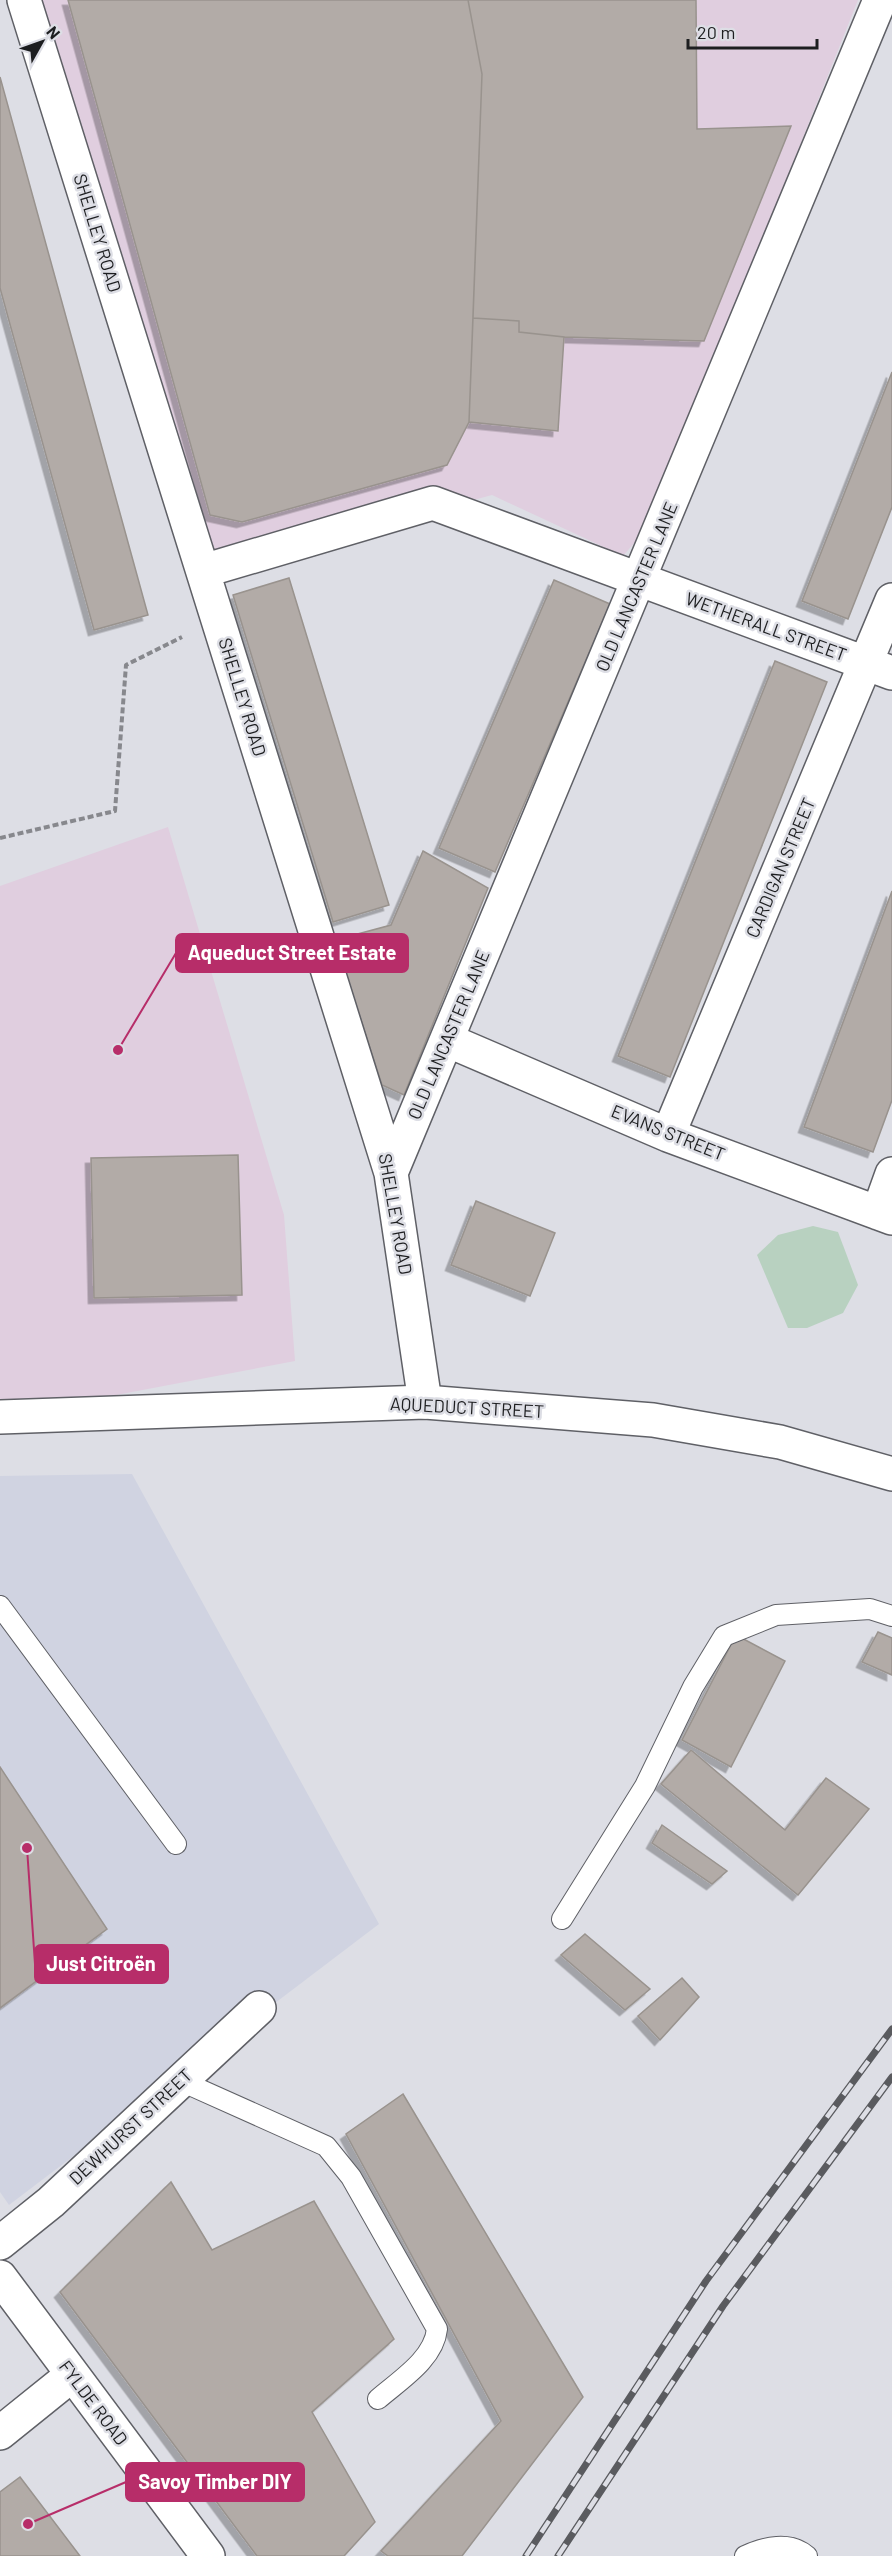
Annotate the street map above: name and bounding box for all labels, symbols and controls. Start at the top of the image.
north arrow [12,12,72,72]
scale bar [688,12,817,50]
text: 20 m [697,21,735,43]
text: N [43,22,65,42]
street label: SHELLEY ROAD [70,171,126,295]
street label: OLD LANCASTER LANE [590,499,682,675]
street label: WETHERALL STREET [683,587,850,665]
street label: SHELLEY ROAD [215,635,271,759]
street label: CARDIGAN STREET [741,794,819,941]
callout: Aqueduct Street Estate [176,934,408,972]
text: Aqueduct Street Estate [188,940,397,964]
street label: OLD LANCASTER LANE [402,947,494,1123]
street label: EVANS STREET [608,1099,728,1165]
street label: SHELLEY ROAD [375,1152,417,1276]
street label: AQUEDUCT STREET [389,1392,545,1422]
callout: Just Citroën [35,1945,168,1983]
text: Just Citroën [46,1951,156,1975]
street label: DEWHURST STREET [64,2064,196,2189]
street label: FYLDE ROAD [55,2356,133,2449]
callout: Savoy Timber DIY [126,2463,304,2501]
text: Savoy Timber DIY [138,2469,292,2493]

